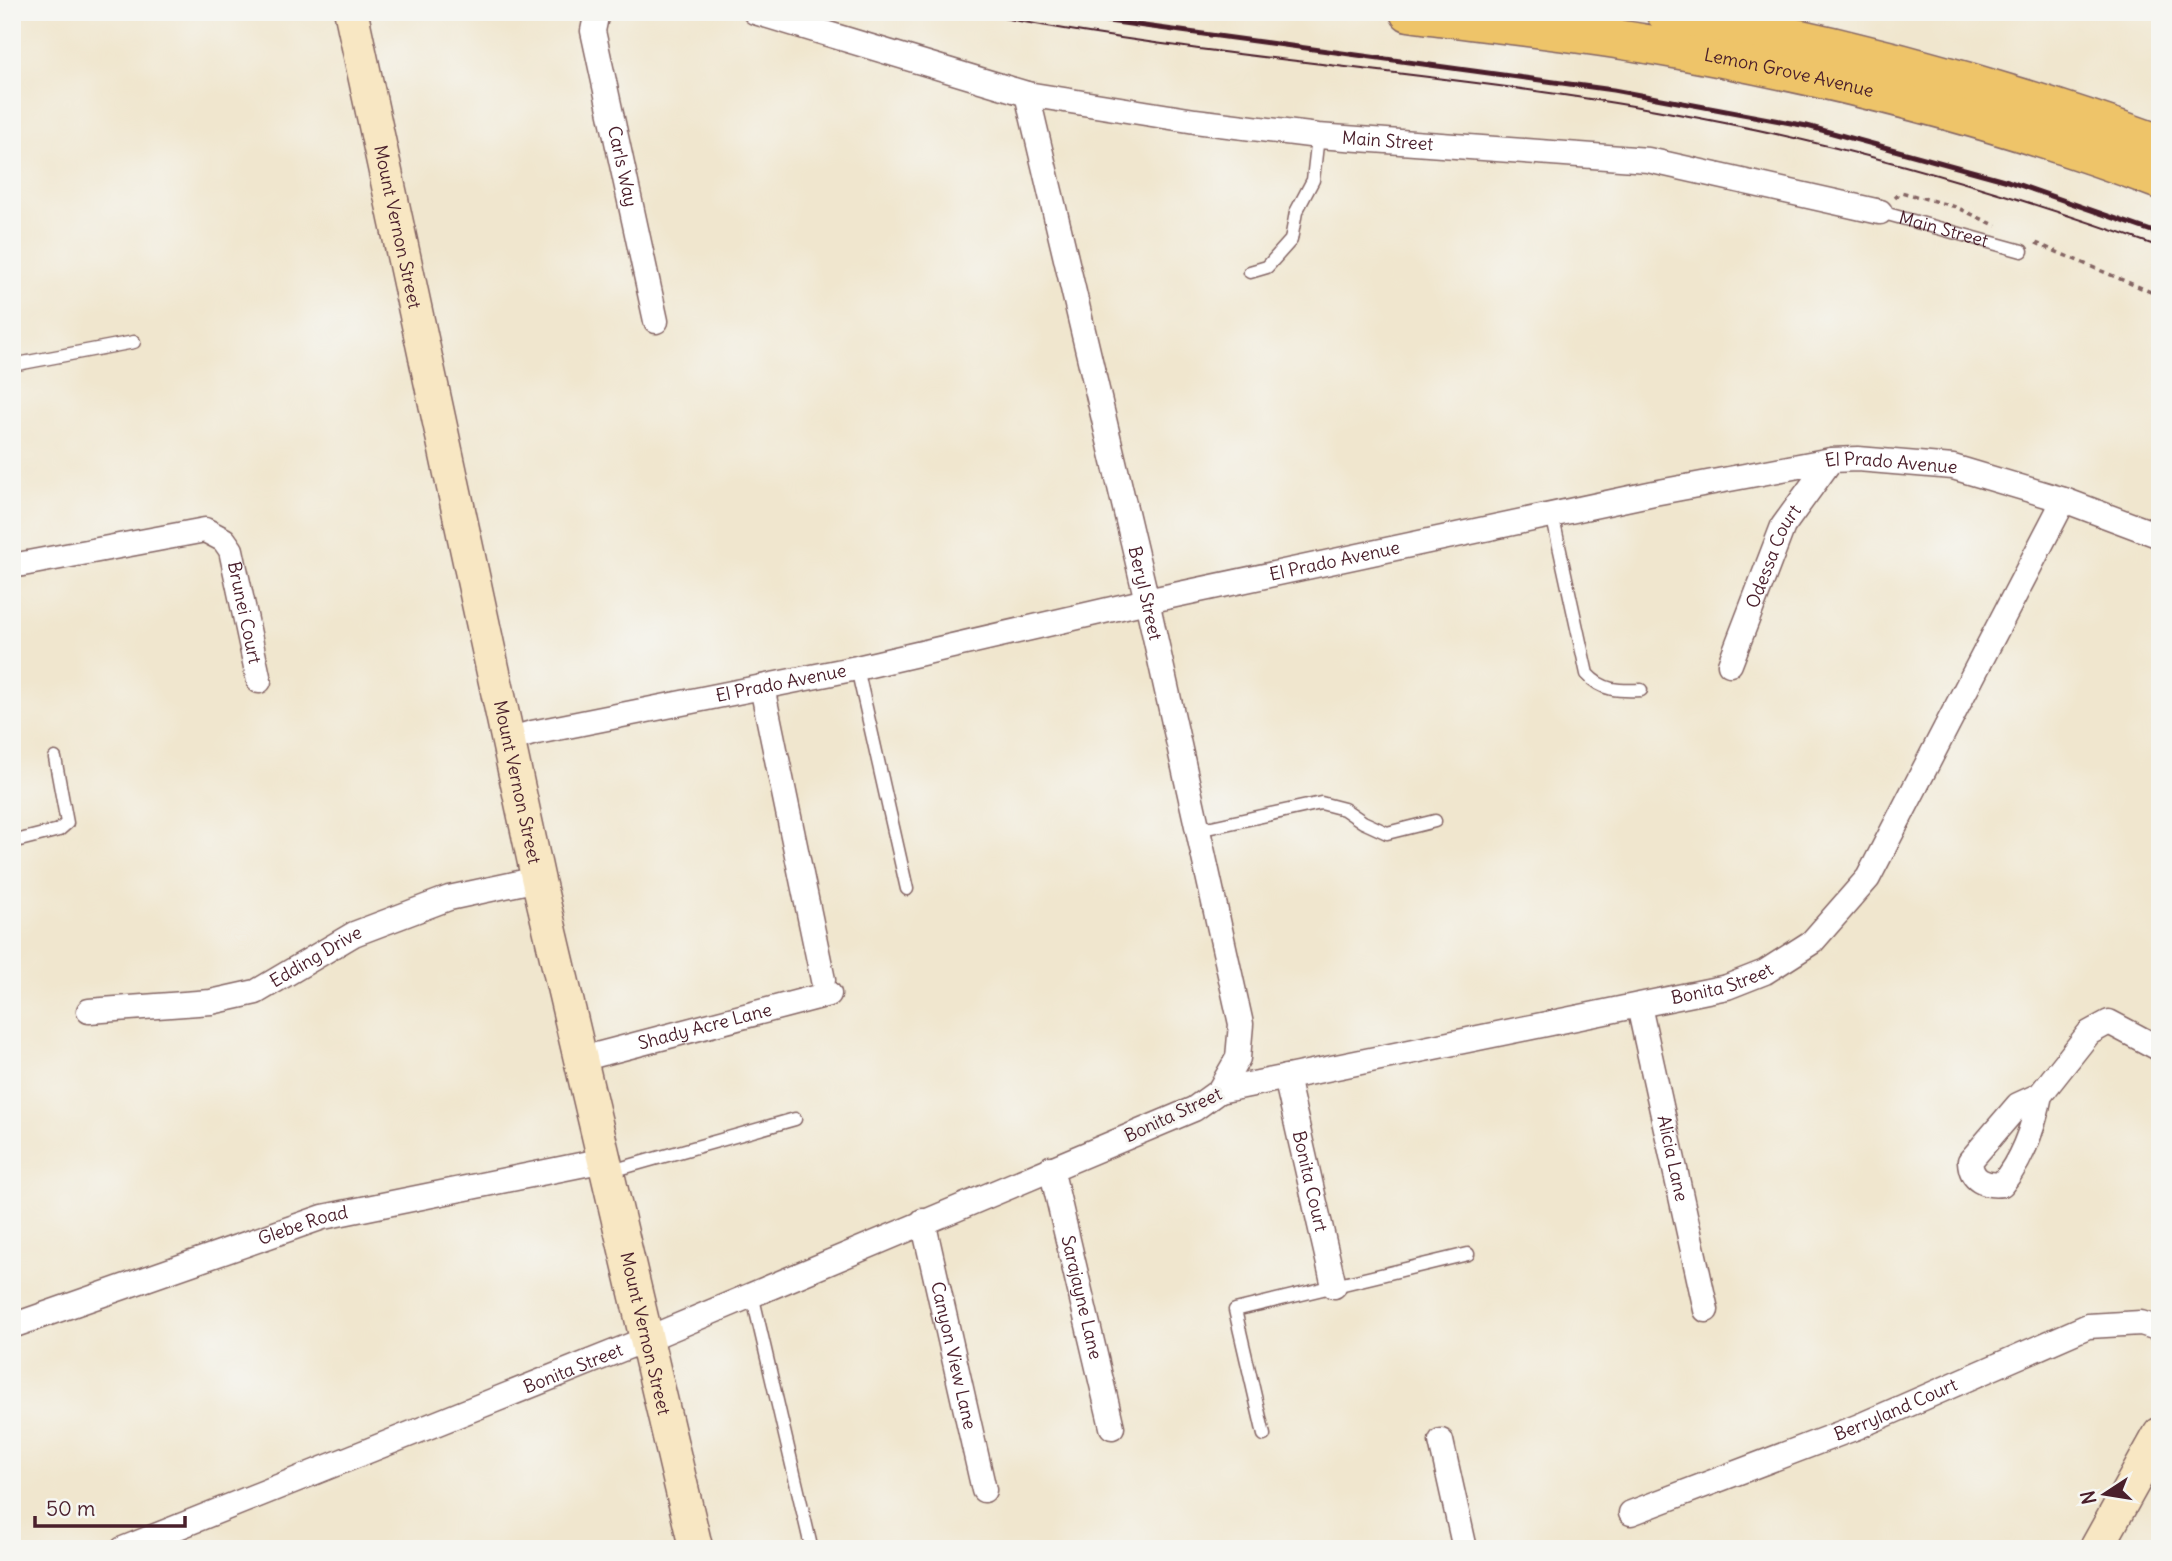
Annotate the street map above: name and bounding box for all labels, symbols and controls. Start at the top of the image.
street label: Lemon Grove Avenue [1702,43,1876,102]
street label: Carls Way [603,124,643,209]
street label: Main Street [1341,126,1434,155]
street label: Mount Vernon Street [369,143,427,311]
street label: Main Street [1897,206,1991,252]
street label: El Prado Avenue [1823,447,1958,478]
street label: Odessa Court [1741,500,1806,611]
street label: El Prado Avenue [1267,535,1402,586]
street label: Beryl Street [1123,544,1167,642]
street label: Brunei Court [223,559,267,666]
street label: El Prado Avenue [714,658,848,707]
street label: Mount Vernon Street [489,698,546,866]
street label: Edding Drive [265,920,365,992]
street label: Bonita Street [1669,958,1777,1009]
street label: Shady Acre Lane [635,998,774,1055]
street label: Bonita Street [1120,1082,1225,1147]
street label: Alicia Lane [1652,1113,1694,1203]
street label: Bonita Court [1288,1128,1333,1234]
street label: Glebe Road [255,1200,350,1250]
street label: Sarajayne Lane [1056,1233,1108,1362]
street label: Mount Vernon Street [615,1250,676,1417]
street label: Canyon View Lane [926,1279,982,1432]
street label: Bonita Street [520,1338,626,1398]
street label: Berryland Court [1831,1373,1960,1446]
north arrow [2070,1460,2140,1530]
scale bar [35,1484,186,1528]
text: N [2075,1489,2101,1506]
text: 50 m [46,1495,95,1522]

